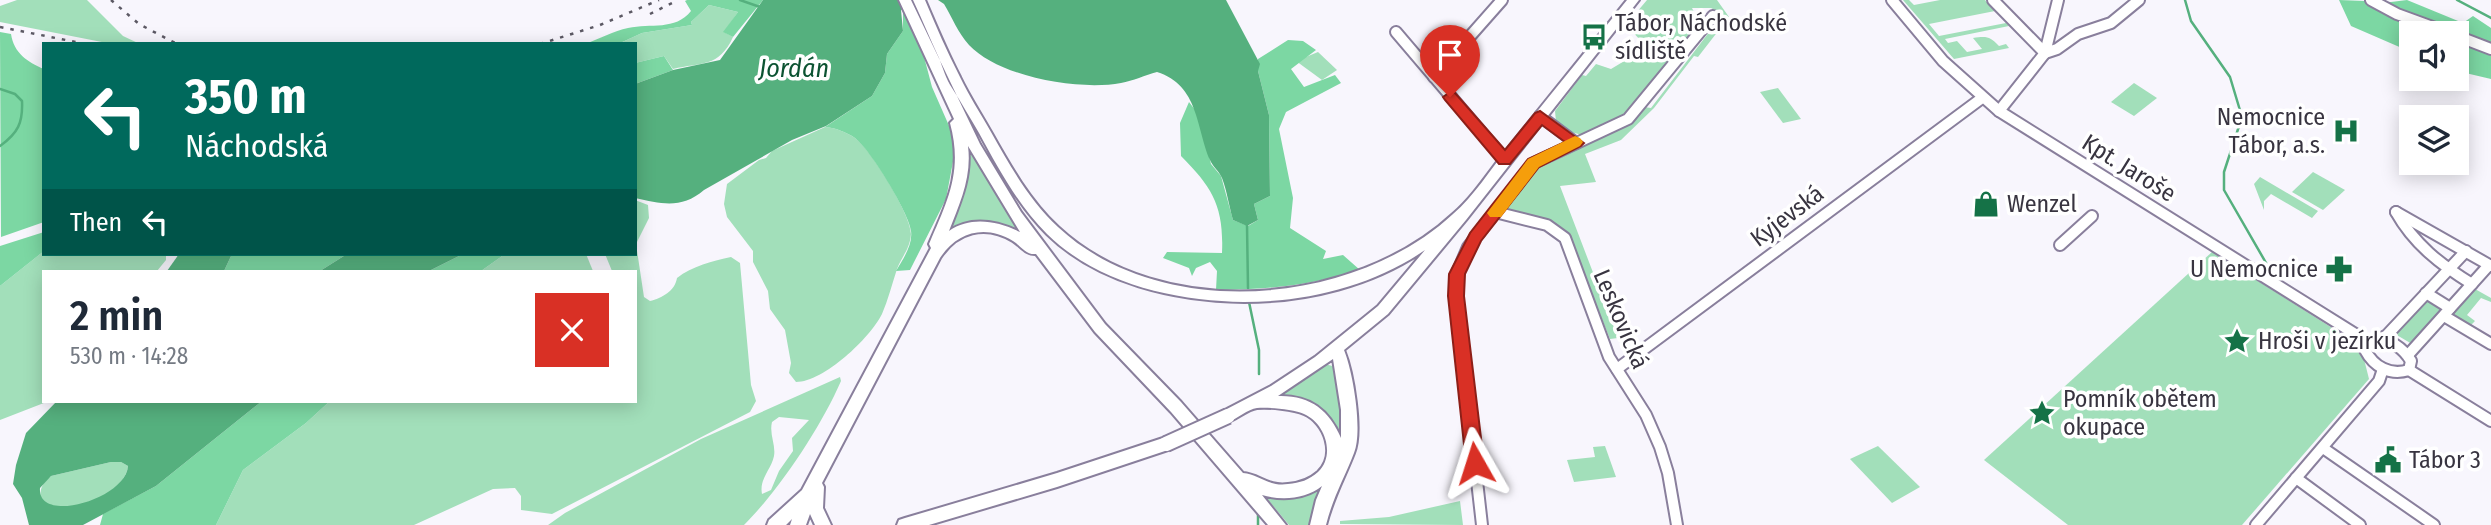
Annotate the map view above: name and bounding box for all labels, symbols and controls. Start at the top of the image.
place label: Tábor, Náchodské sídliště [1615,9,1787,65]
map controls [2399,21,2469,175]
button: sound [2399,21,2469,91]
bus stop icon: Tábor, Náchodské sídliště [1579,22,1609,52]
pin [1420,25,1480,97]
icon: arrive [1431,36,1469,74]
water label: Jordán [757,53,829,84]
text: 350 m [185,67,307,126]
icon: left [70,70,161,161]
place label: Nemocnice Tábor, a.s. [2217,103,2325,159]
button: layers [2399,105,2469,175]
hospital icon: Nemocnice Tábor, a.s. [2331,116,2361,146]
text: Náchodská [185,127,328,165]
street label: Kpt. Jaroše [2077,128,2181,208]
street label: Kyjevská [1745,179,1829,253]
shop icon: Wenzel [1971,189,2001,219]
place label: Wenzel [2007,190,2077,218]
icon: left [136,203,174,241]
text: Then [70,207,122,238]
pharmacy icon: U Nemocnice [2324,254,2354,284]
place label: U Nemocnice [2190,255,2318,283]
street label: Leskovická [1588,265,1654,373]
text: 2 min [70,291,163,341]
button: close [535,293,609,367]
place icon: Hroši v jezírku [2222,326,2252,356]
place label: Hroši v jezírku [2258,327,2396,355]
text: 530 m · 14:28 [70,342,188,370]
place label: Pomník obětem okupace [2063,385,2217,441]
place icon: Pomník obětem okupace [2027,398,2057,428]
position arrow [1438,426,1512,500]
public building icon: Tábor 3 [2373,445,2403,475]
place label: Tábor 3 [2409,446,2481,474]

